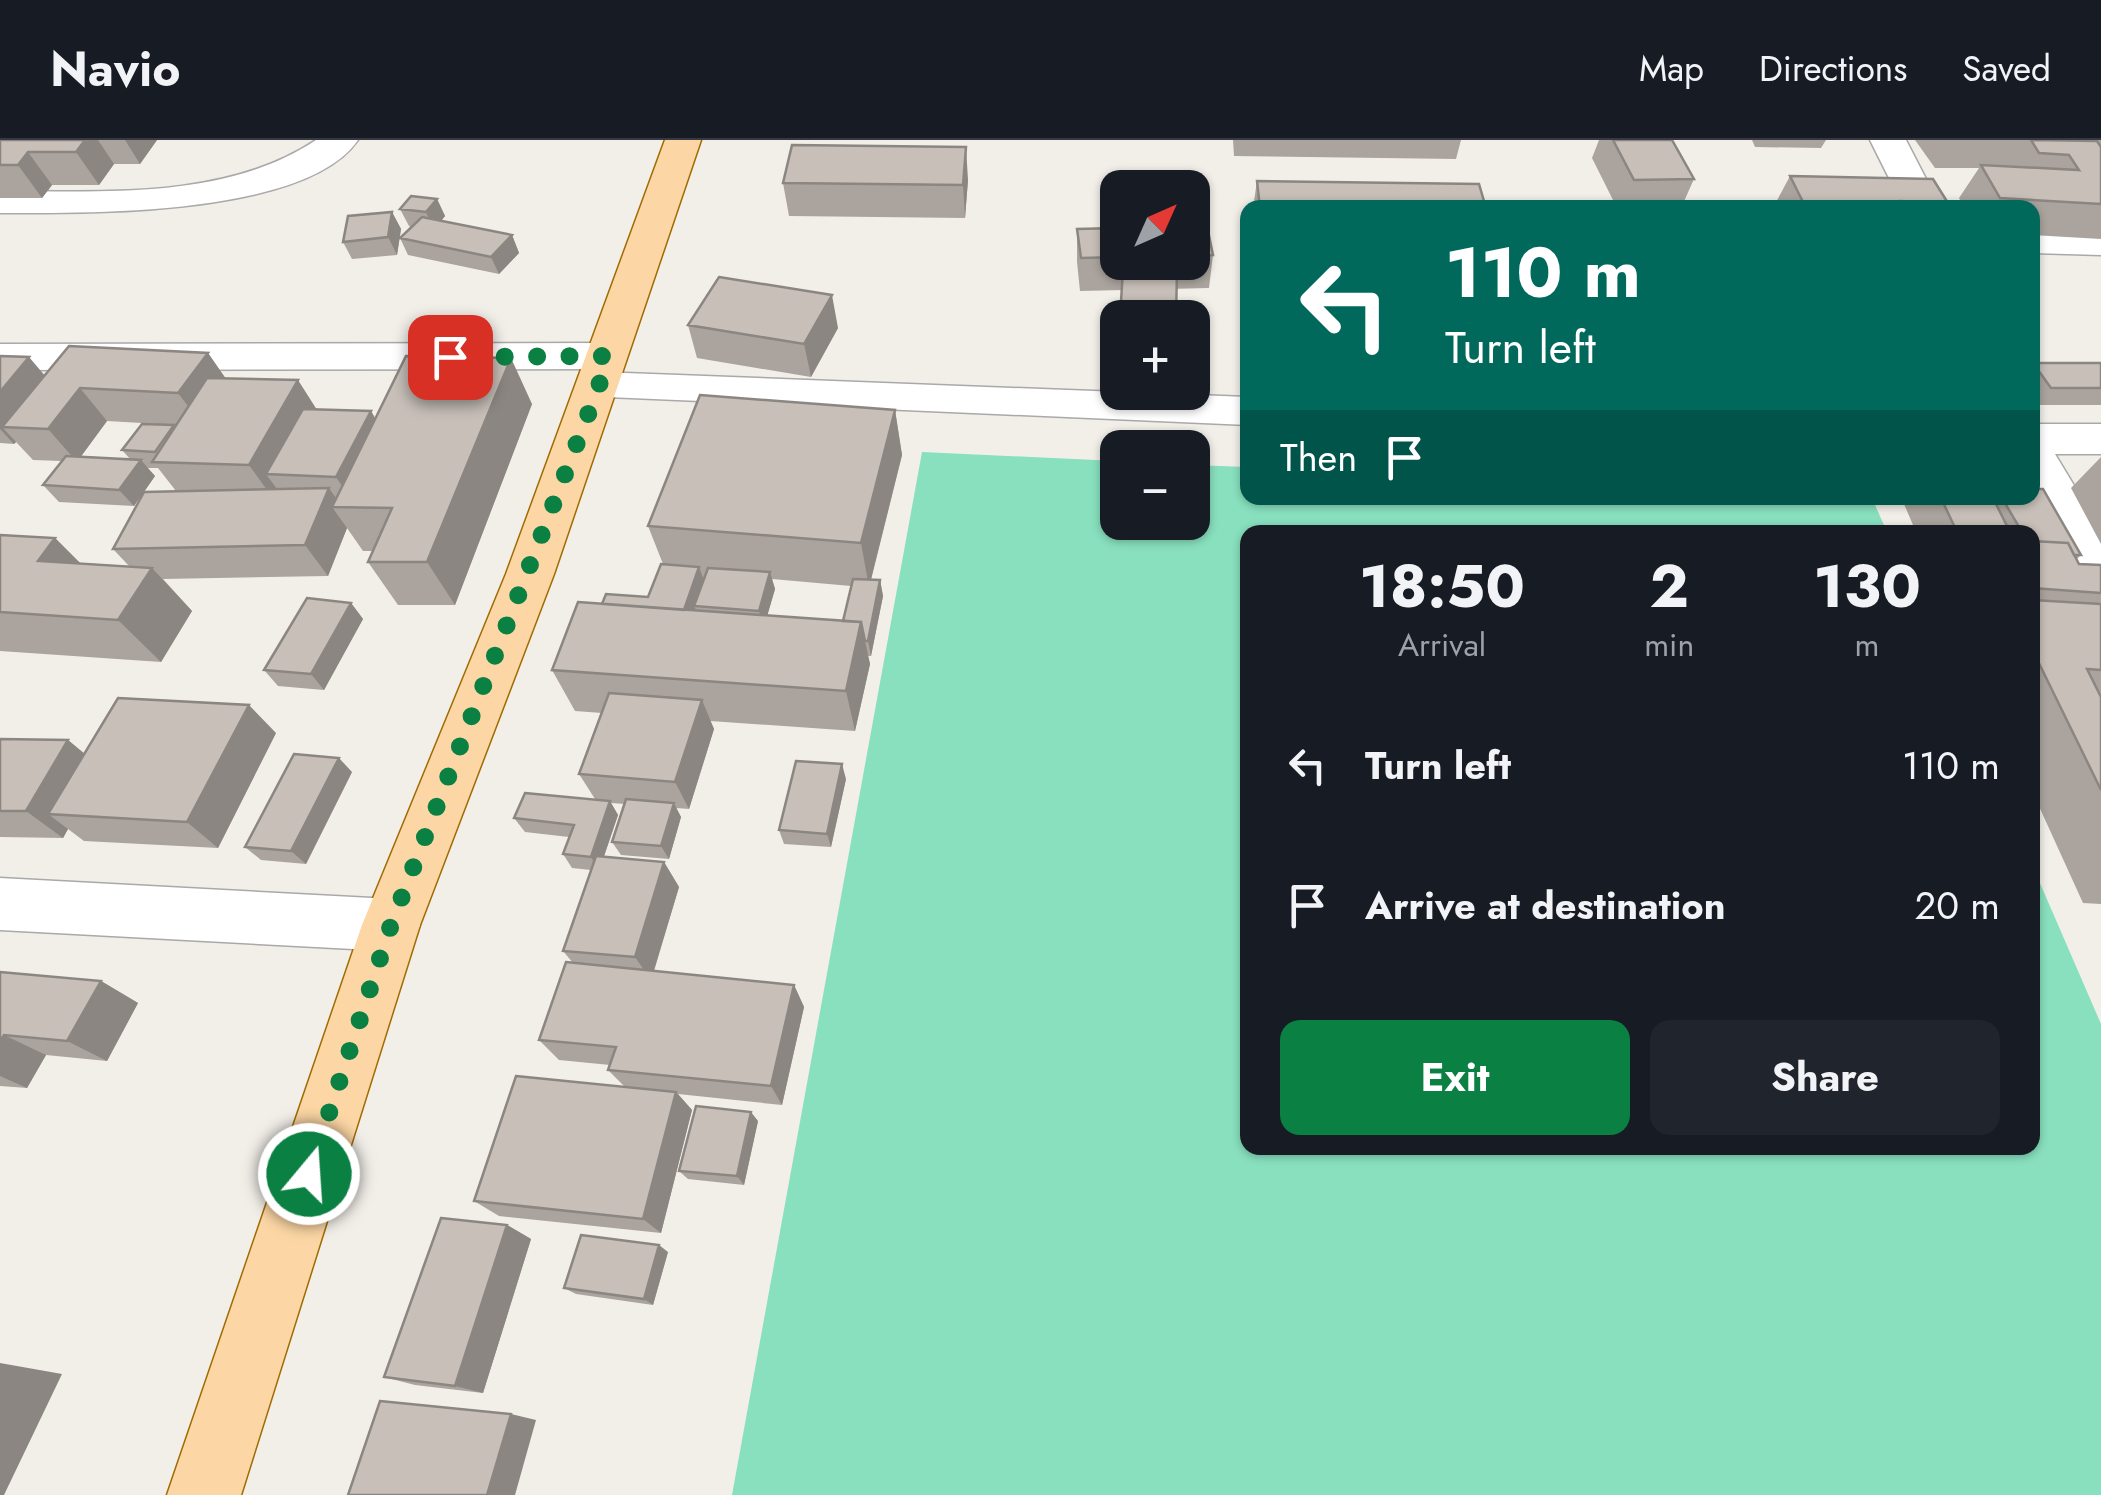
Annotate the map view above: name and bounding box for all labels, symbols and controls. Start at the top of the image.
text: Navio [50,35,181,104]
text: Map [1639,44,1704,94]
text: Directions [1759,44,1907,94]
text: Saved [1962,44,2051,94]
north arrow [1100,170,1210,280]
map controls [1100,170,1210,540]
text: 110 m [1445,222,1641,323]
icon: left [1280,240,1410,370]
button: + [1100,300,1210,410]
pin [408,315,493,400]
text: Turn left [1445,315,1596,380]
icon: arrive [423,330,478,385]
button: − [1100,430,1210,540]
text: Then [1280,430,1357,485]
icon: arrive [1377,430,1432,485]
text: 18:50 [1359,543,1525,630]
text: 2 [1649,543,1689,630]
text: 130 [1813,543,1921,630]
text: Arrival [1398,622,1486,668]
text: min [1644,622,1694,668]
text: m [1855,622,1880,668]
icon: left [1280,738,1335,793]
text: Turn left [1365,738,1511,793]
text: 110 m [1902,738,2000,793]
icon: arrive [1280,878,1335,933]
text: Arrive at destination [1365,878,1726,933]
text: 20 m [1915,878,2000,933]
button: Exit [1280,1020,1630,1135]
button: Share [1650,1020,2000,1135]
position arrow [257,1122,361,1226]

